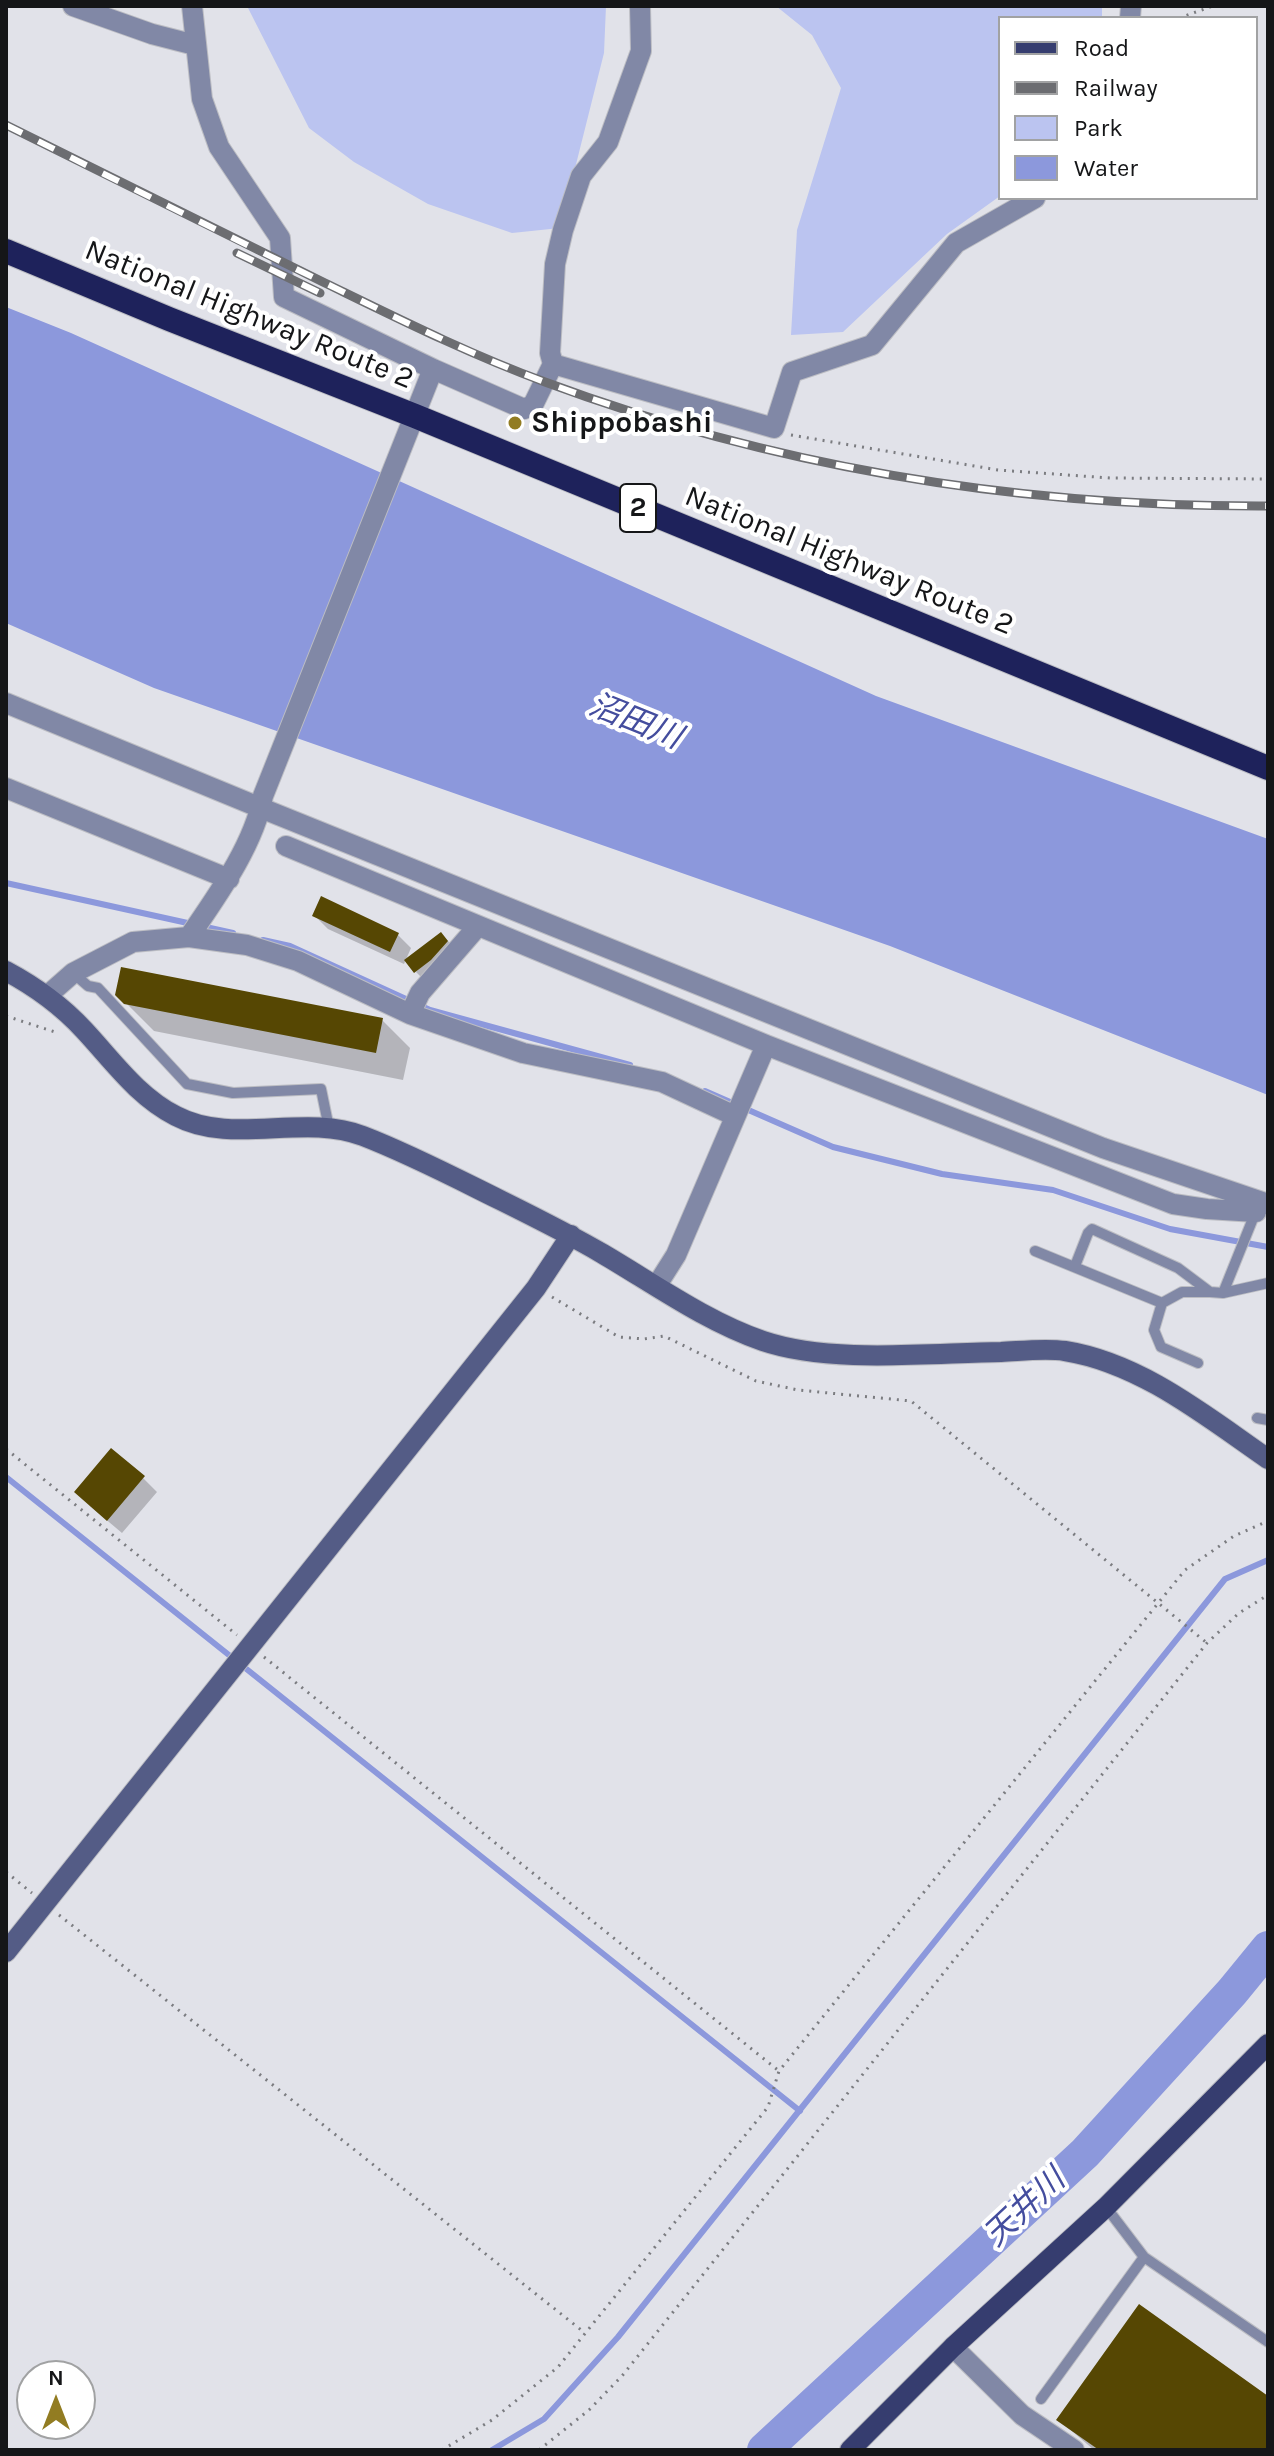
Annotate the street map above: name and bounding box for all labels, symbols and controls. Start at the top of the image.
legend [998,16,1258,200]
text: Road [1074,34,1129,62]
text: Railway [1074,74,1158,102]
text: Park [1074,114,1123,142]
text: Water [1074,154,1138,182]
street label: National Highway Route 2 [79,233,419,397]
place label: Shippobashi [531,405,713,441]
marker: Shippobashi [506,414,524,432]
street label: National Highway Route 2 [679,479,1019,643]
road number: 2 [620,484,656,532]
water label: 沼田川 [583,686,687,758]
water label: 天井川 [977,2161,1073,2255]
north arrow [16,2360,96,2440]
text: N [48,2365,64,2391]

